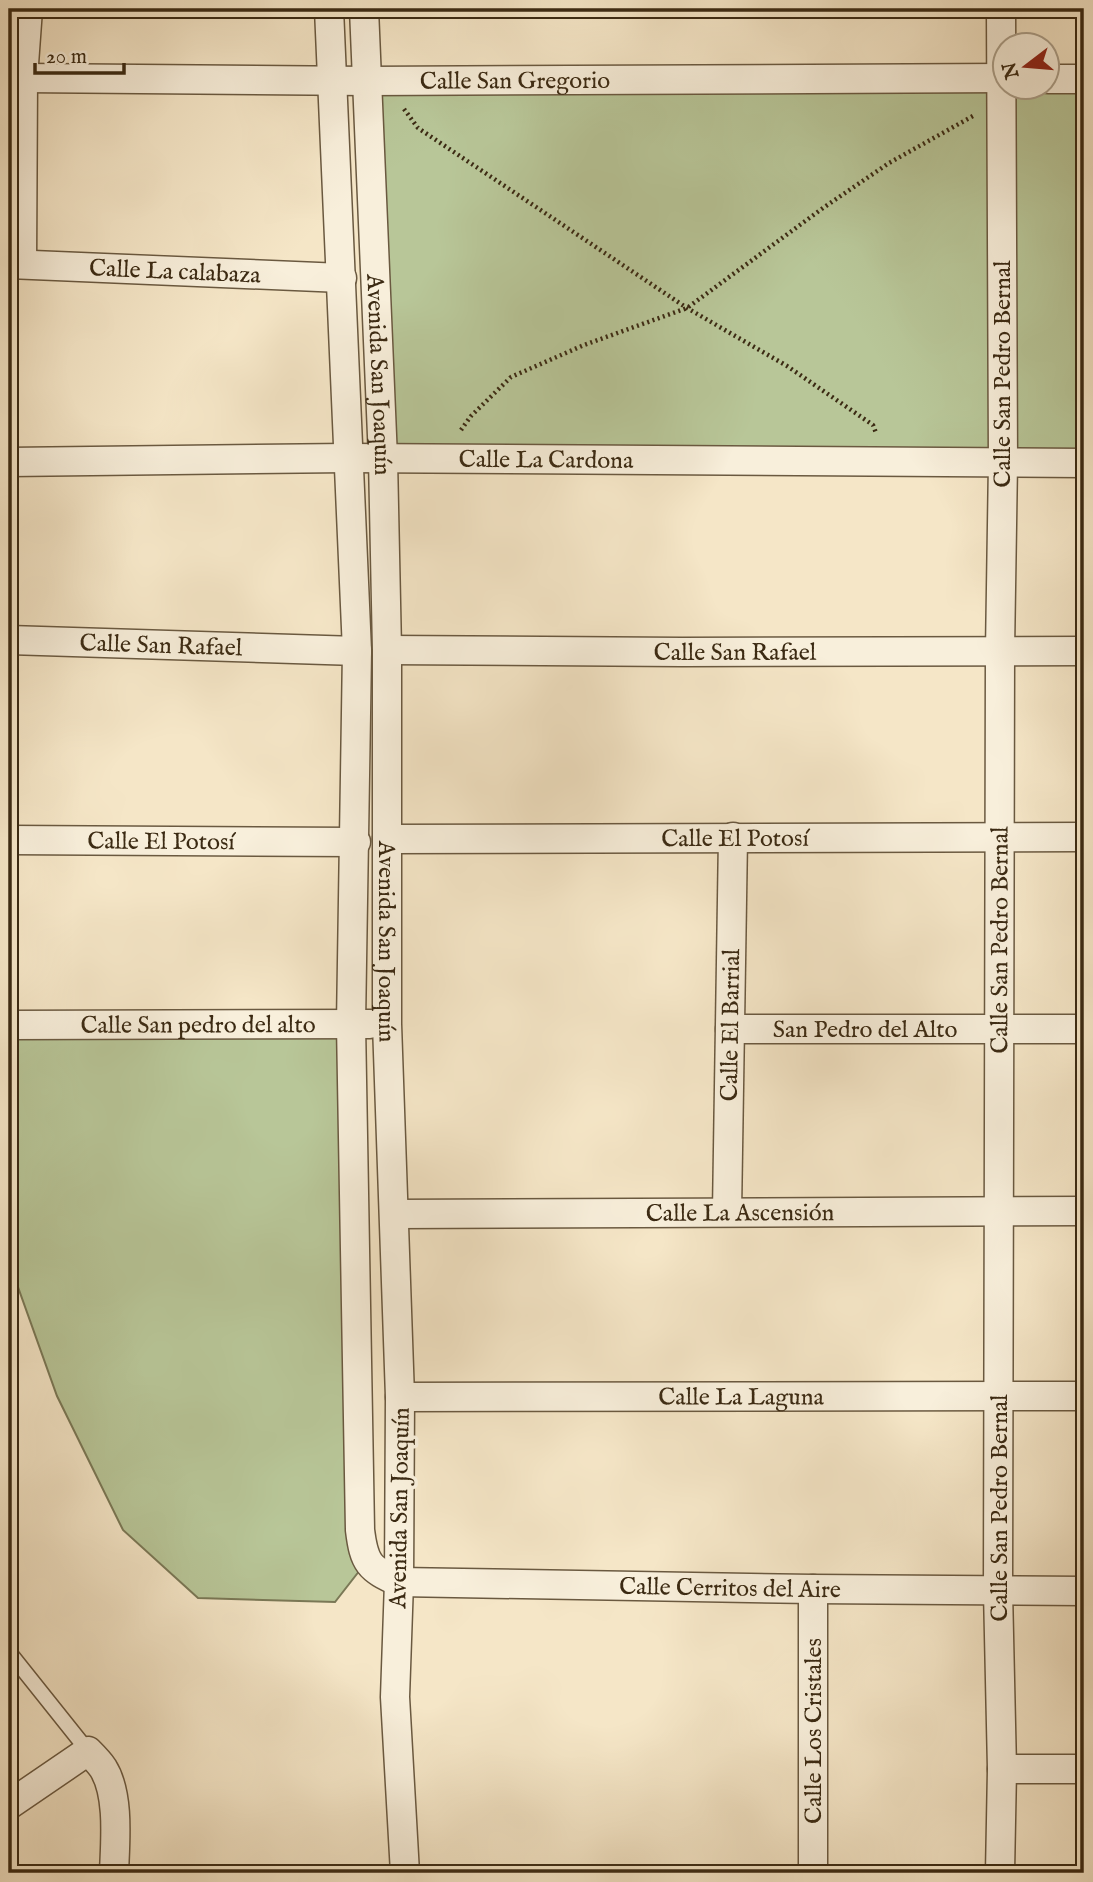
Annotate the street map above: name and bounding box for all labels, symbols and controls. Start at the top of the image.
scale bar [35,32,124,76]
north arrow [992,32,1062,102]
text: 20 m [46,44,87,71]
text: N [998,58,1026,82]
street label: Calle San Gregorio [420,66,610,98]
street label: Calle La calabaza [88,253,262,292]
street label: Calle San Pedro Bernal [988,260,1019,488]
street label: Avenida San Joaquín [358,272,397,476]
street label: Calle La Cardona [459,445,634,477]
street label: Calle San Rafael [79,628,243,664]
street label: Calle San Rafael [653,638,817,669]
street label: Calle El Potosí [661,824,810,855]
street label: Calle El Potosí [87,826,236,858]
street label: Calle San Pedro Bernal [985,826,1017,1054]
street label: Avenida San Joaquín [370,840,402,1043]
street label: Calle El Barrial [715,948,748,1102]
street label: Calle San pedro del alto [80,1010,316,1042]
street label: San Pedro del Alto [773,1015,957,1046]
street label: Calle La Ascensión [646,1198,835,1230]
street label: Calle La Laguna [658,1382,824,1414]
street label: Calle San Pedro Bernal [985,1394,1016,1622]
street label: Avenida San Joaquín [383,1407,418,1610]
street label: Calle Cerritos del Aire [619,1572,841,1606]
street label: Calle Los Cristales [799,1638,830,1824]

